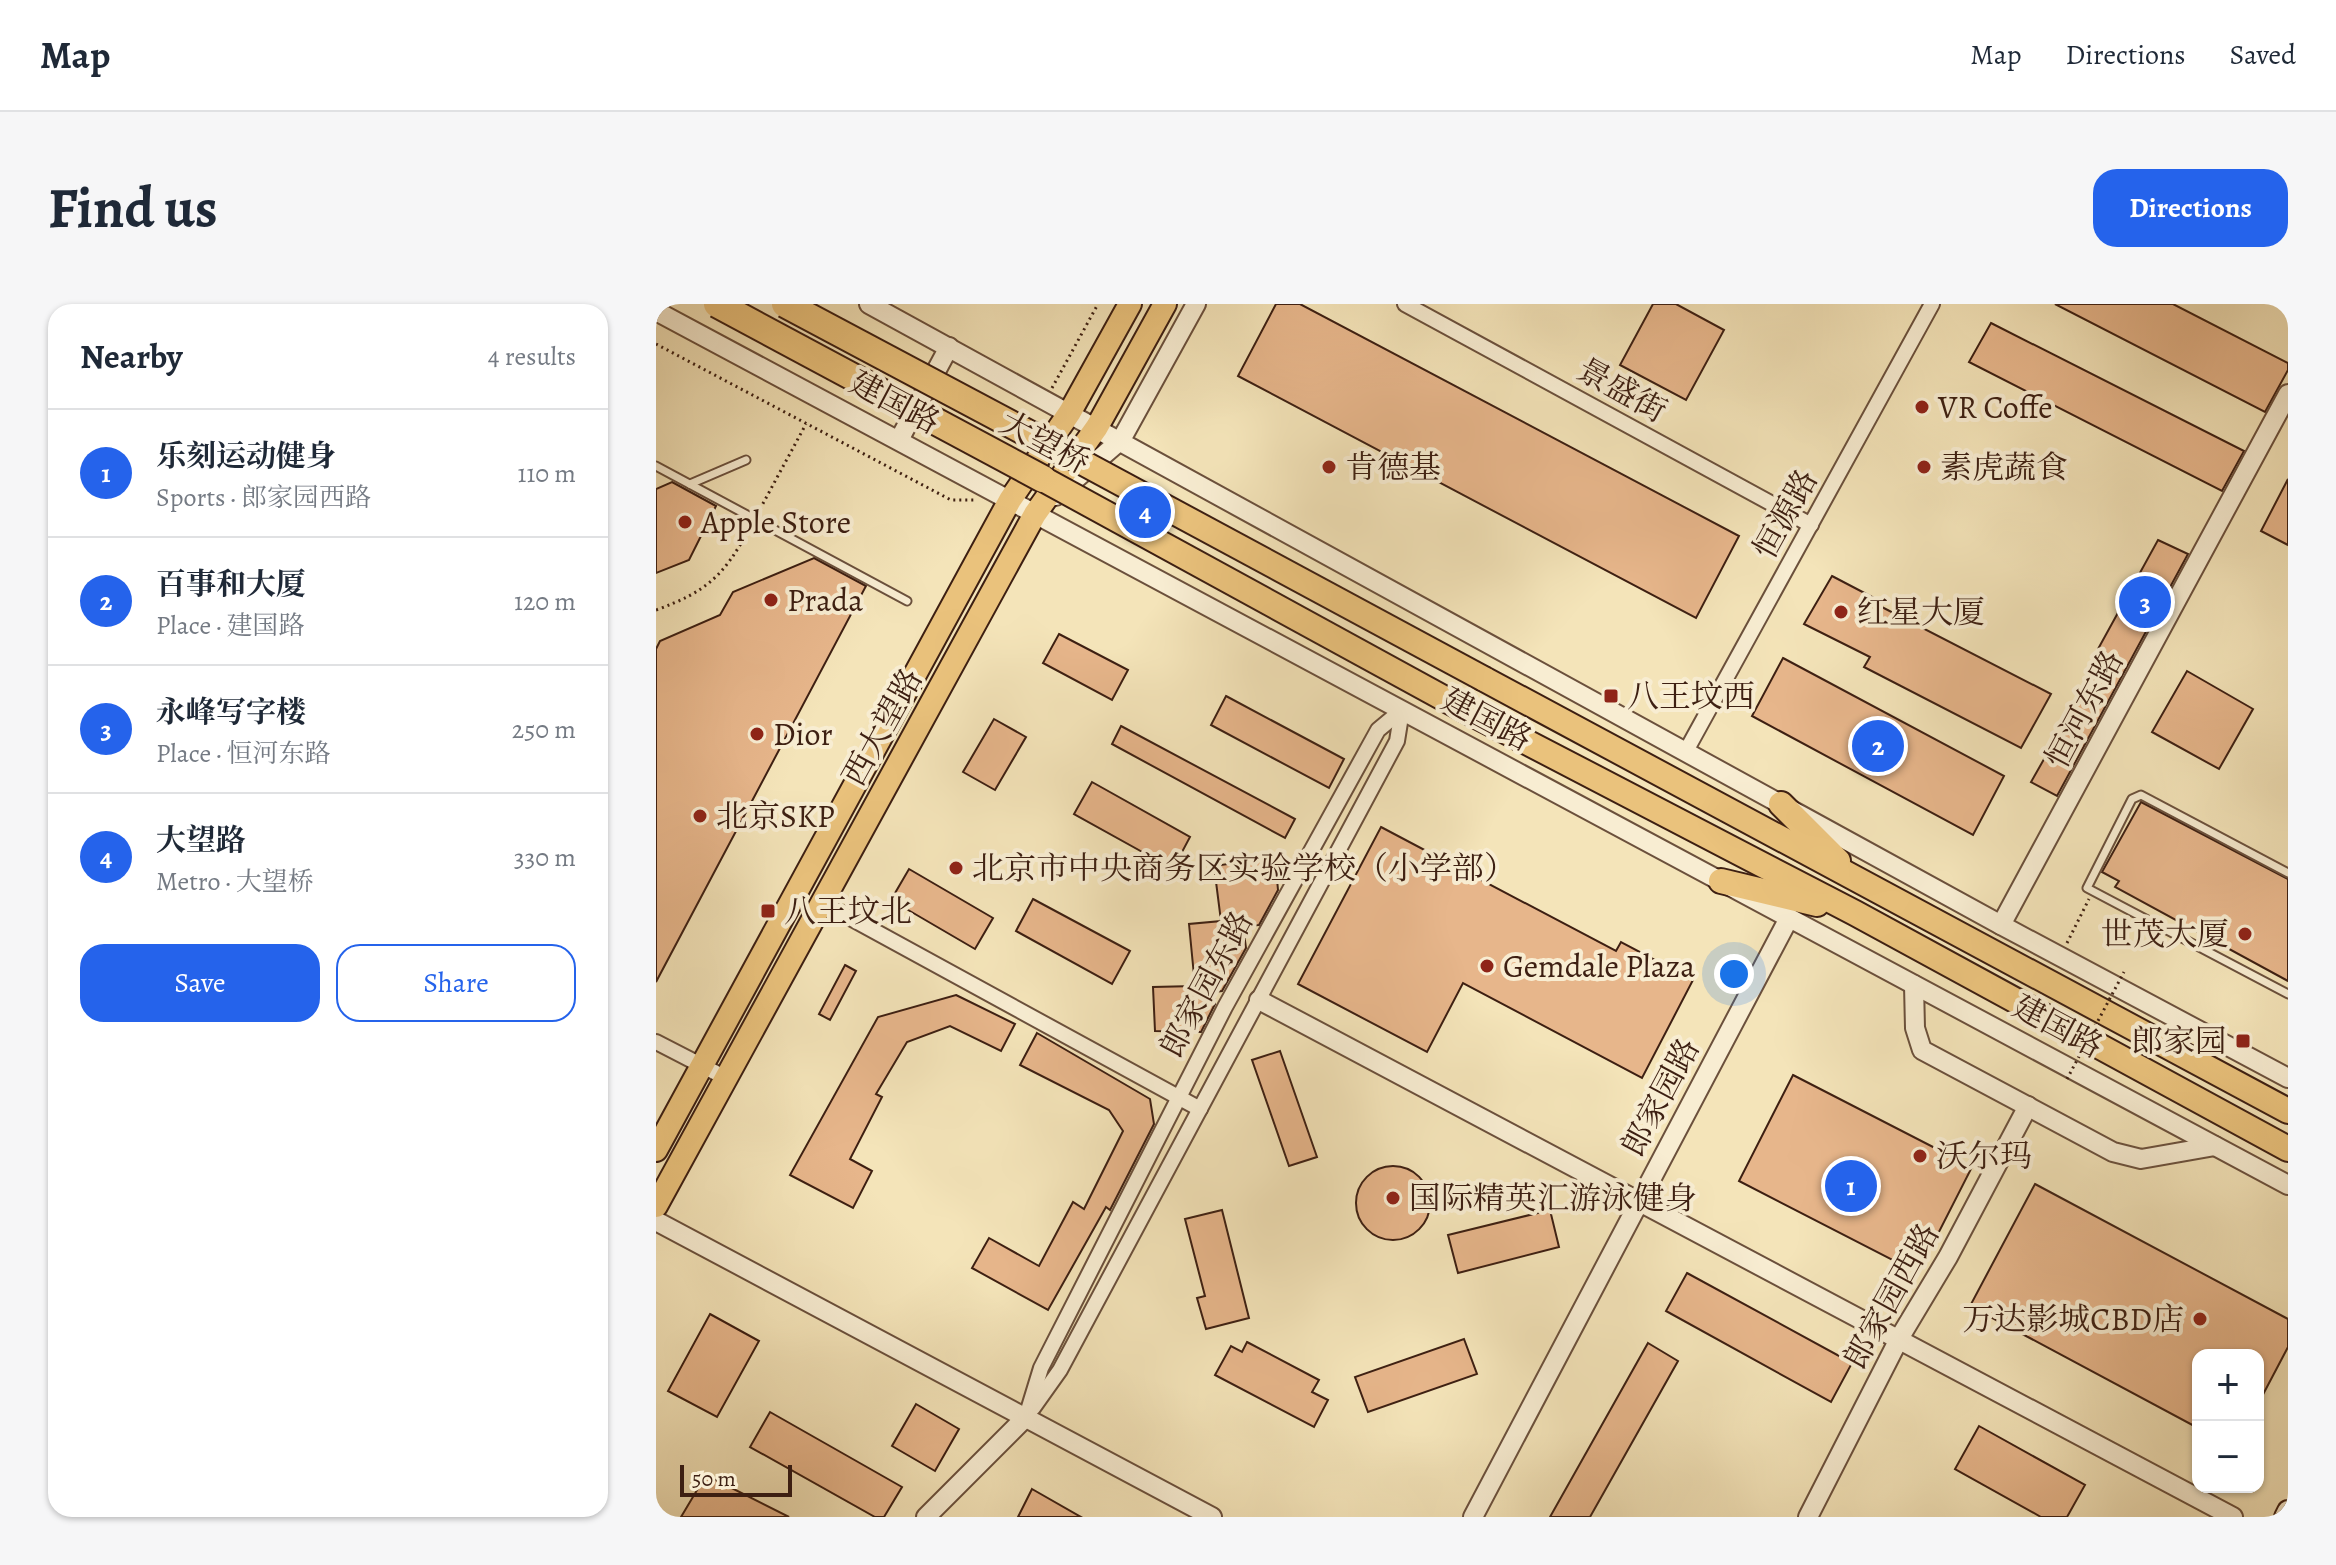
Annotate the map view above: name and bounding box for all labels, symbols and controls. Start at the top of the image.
text: Map [40,29,110,81]
text: Map [1970,36,2021,74]
text: Directions [2065,36,2186,74]
text: Saved [2230,36,2296,74]
button: Directions [2093,169,2288,247]
text: Find us [48,170,218,246]
text: Nearby [80,333,183,380]
text: 4 results [488,339,576,374]
street label: 景盛街 [1569,347,1675,433]
street label: 建国路 [842,360,948,444]
place label: VR Coffe [1937,385,2053,429]
marker: VR Coffe [1913,398,1931,416]
street label: 大望桥 [992,400,1098,484]
text: 乐刻运动健身 [156,436,336,476]
place label: 肯德基 [1345,445,1441,489]
place label: 素虎蔬食 [1940,445,2068,489]
text: 1 [101,456,111,491]
text: 110 m [518,456,576,491]
marker: 肯德基 [1320,458,1338,476]
marker: 素虎蔬食 [1915,458,1933,476]
street label: 恒源路 [1742,461,1828,567]
text: Sports · 郎家园西路 [156,480,371,515]
pin: 4 [1119,482,1171,542]
place label: Apple Store [700,500,851,544]
marker: Apple Store [676,513,694,531]
text: 百事和大厦 [156,564,306,604]
pin: 3 [2119,572,2171,632]
place label: Prada [787,578,863,622]
text: 2 [100,584,112,619]
text: 120 m [514,584,576,619]
place label: 红星大厦 [1857,590,1985,634]
marker: Prada [762,591,780,609]
marker: 红星大厦 [1832,603,1850,621]
text: Place · 建国路 [156,608,305,643]
street label: 恒河东路 [2035,642,2133,776]
street label: 西大望路 [832,660,932,794]
place label: 八王坟西 [1627,674,1755,718]
street label: 建国路 [1434,677,1540,761]
marker: 八王坟西 [1602,687,1620,705]
text: 永峰写字楼 [156,692,306,732]
text: 3 [100,712,112,747]
text: 250 m [512,712,576,747]
place label: Dior [773,712,833,756]
pin: 2 [1852,716,1904,776]
marker: Dior [748,725,766,743]
text: Place · 恒河东路 [156,736,331,771]
place label: 北京SKP [716,794,835,838]
marker: 北京SKP [691,807,709,825]
text: 大望路 [156,820,246,860]
text: 4 [100,840,112,875]
text: 330 m [514,840,576,875]
place label: 北京市中央商务区实验学校（小学部） [972,846,1516,890]
marker: 北京市中央商务区实验学校（小学部） [947,859,965,877]
text: Metro · 大望桥 [156,864,314,899]
place label: 八王坟北 [784,889,912,933]
marker: 八王坟北 [759,902,777,920]
street label: 郎家园东路 [1149,903,1263,1065]
place label: 世茂大厦 [2101,912,2229,956]
marker: 世茂大厦 [2236,925,2254,943]
button: Save [80,944,320,1022]
button: Share [336,944,576,1022]
place label: Gemdale Plaza [1503,944,1695,988]
your location [1714,954,1754,994]
marker: Gemdale Plaza [1478,957,1496,975]
street label: 建国路 [2005,984,2111,1068]
place label: 郎家园 [2131,1019,2227,1063]
street label: 郎家园路 [1611,1030,1709,1164]
marker: 郎家园 [2234,1032,2252,1050]
place label: 沃尔玛 [1936,1134,2032,1178]
marker: 沃尔玛 [1911,1147,1929,1165]
pin: 1 [1825,1156,1877,1216]
place label: 国际精英汇游泳健身 [1409,1176,1697,1220]
marker: 国际精英汇游泳健身 [1384,1189,1402,1207]
street label: 郎家园西路 [1833,1215,1949,1377]
place label: 万达影城CBD店 [1962,1297,2184,1341]
marker: 万达影城CBD店 [2191,1310,2209,1328]
map controls [2192,1349,2264,1493]
button: + [2192,1349,2264,1421]
button: − [2192,1421,2264,1493]
scale bar [680,1461,792,1497]
text: 50 m [692,1464,736,1494]

